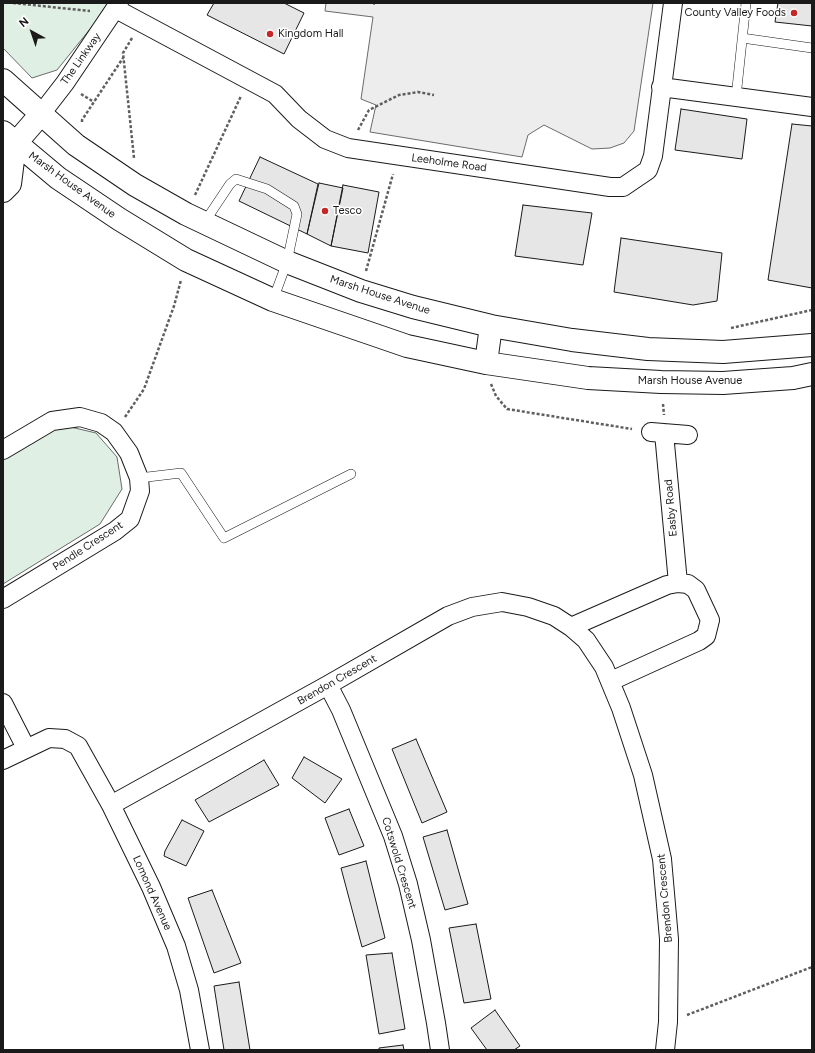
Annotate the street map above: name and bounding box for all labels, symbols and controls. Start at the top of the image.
place label: County Valley Foods [685,6,786,20]
marker: County Valley Foods [789,8,799,18]
north arrow [12,12,52,52]
text: N [17,15,31,30]
place label: Kingdom Hall [278,27,343,41]
marker: Kingdom Hall [265,29,275,39]
street label: The Linkway [58,30,104,88]
street label: Marsh House Avenue [26,149,118,221]
street label: Leeholme Road [410,151,488,175]
place label: Tesco [333,204,362,218]
marker: Tesco [320,206,330,216]
street label: Marsh House Avenue [328,273,432,317]
street label: Marsh House Avenue [638,374,742,388]
street label: Easby Road [662,479,680,537]
street label: Pendle Crescent [50,518,126,574]
street label: Brendon Crescent [295,652,379,708]
street label: Cotswold Crescent [379,816,419,910]
street label: Brendon Crescent [655,853,675,943]
street label: Lomond Avenue [130,854,174,932]

